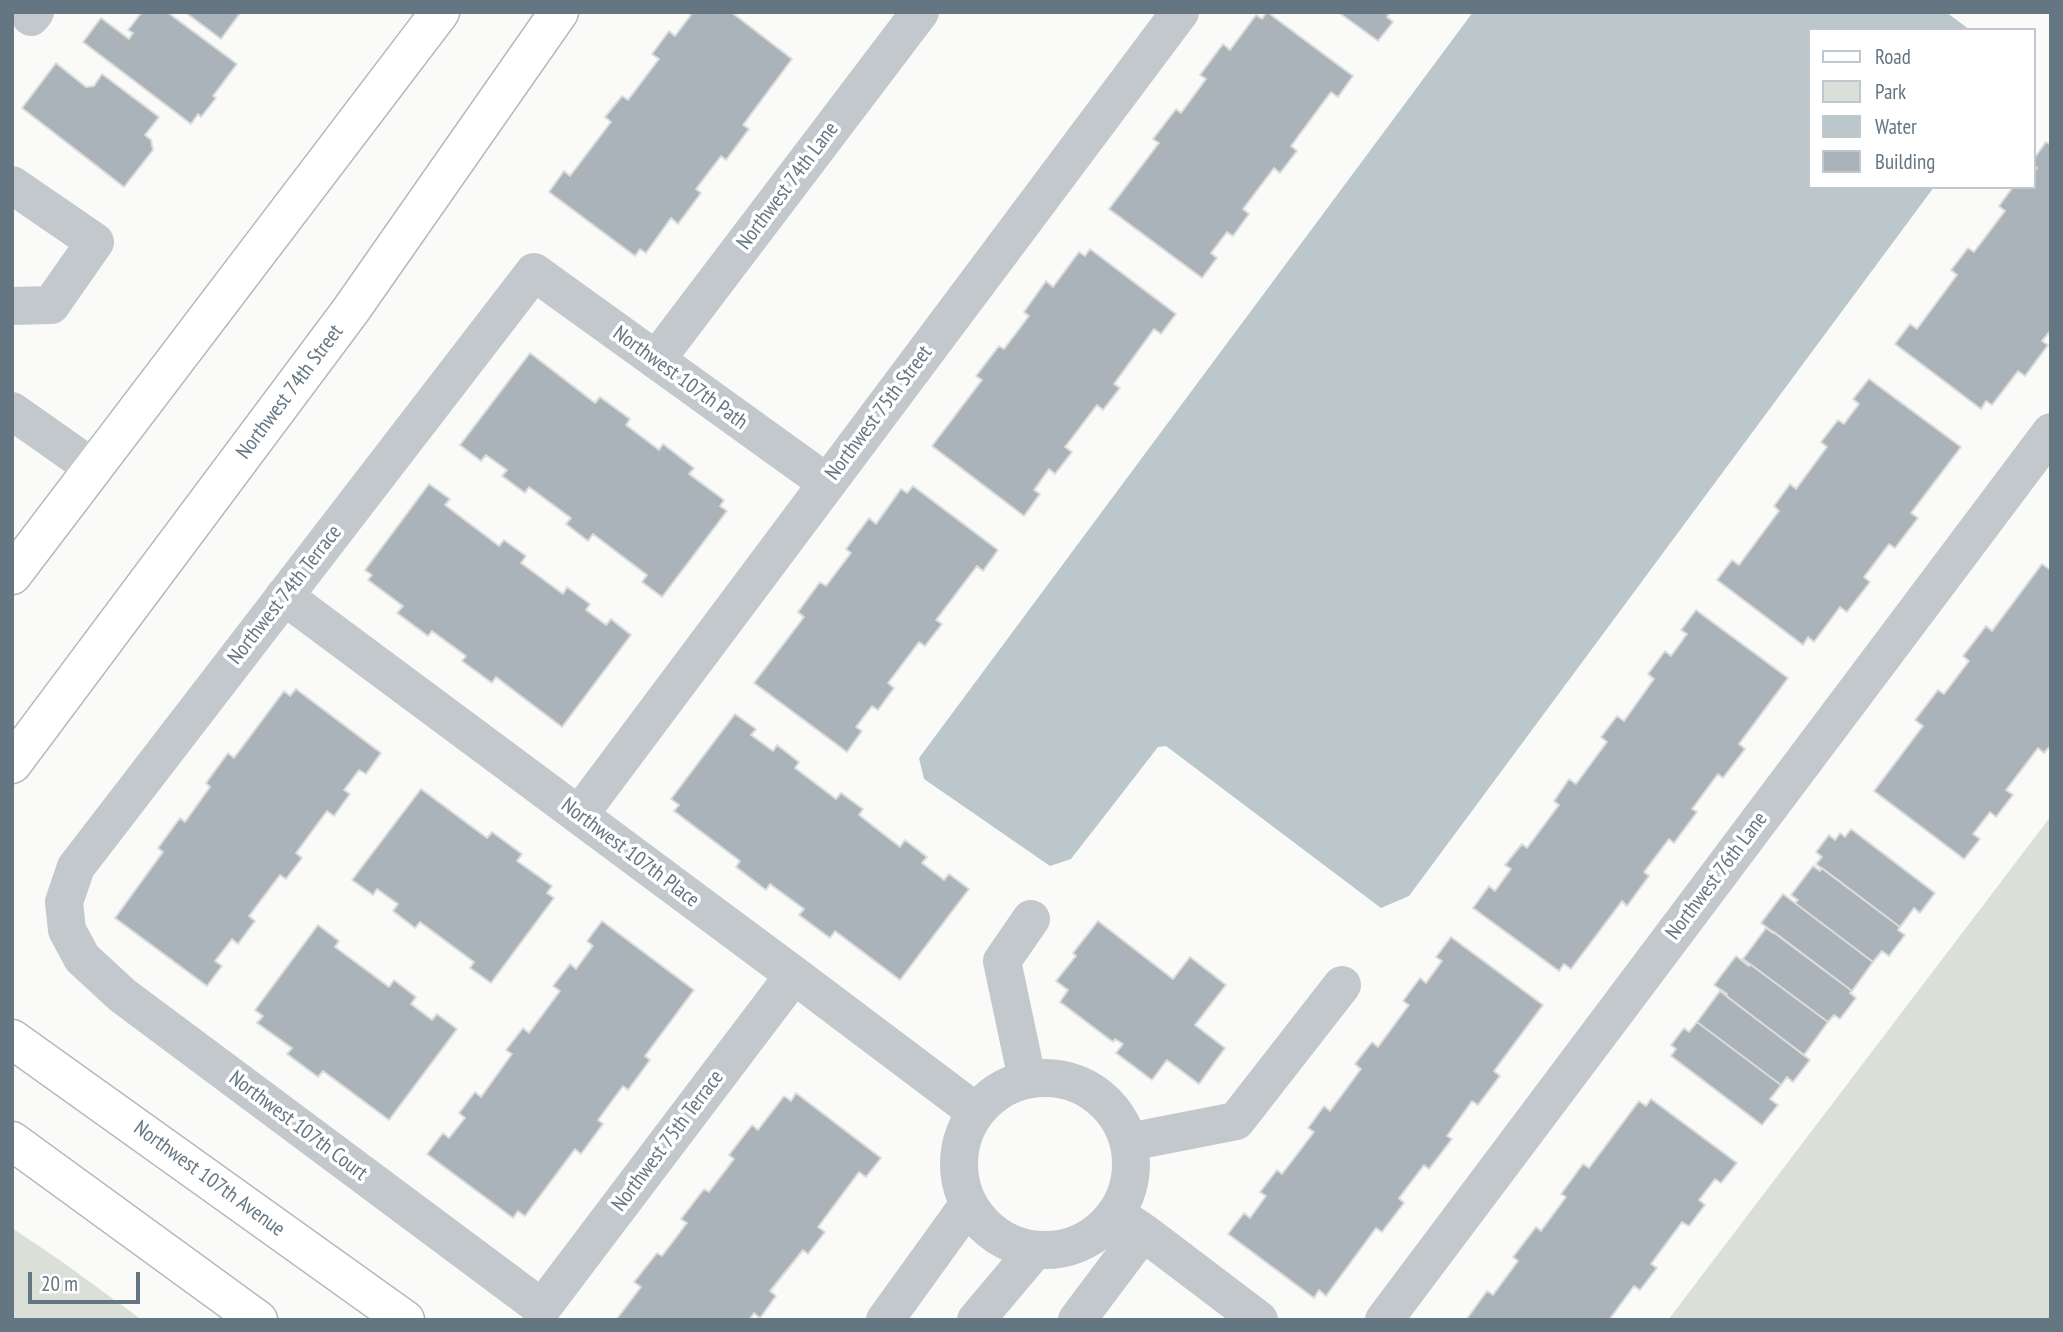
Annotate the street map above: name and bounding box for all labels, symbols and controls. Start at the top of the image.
legend [1808,28,2035,189]
text: Road [1875,43,1911,70]
text: Park [1875,78,1906,105]
text: Water [1875,113,1917,140]
street label: Northwest 74th Lane [732,117,844,255]
text: Building [1875,148,1935,175]
street label: Northwest 74th Street [231,320,349,464]
street label: Northwest 107th Path [608,321,752,435]
street label: Northwest 75th Street [820,341,938,485]
street label: Northwest 74th Terrace [223,520,347,670]
street label: Northwest 107th Place [556,793,704,913]
street label: Northwest 76th Lane [1661,807,1773,945]
street label: Northwest 107th Court [224,1066,372,1186]
street label: Northwest 75th Terrace [607,1066,729,1216]
street label: Northwest 107th Avenue [129,1116,289,1242]
scale bar [32,1258,144,1302]
text: 20 m [41,1270,78,1297]

